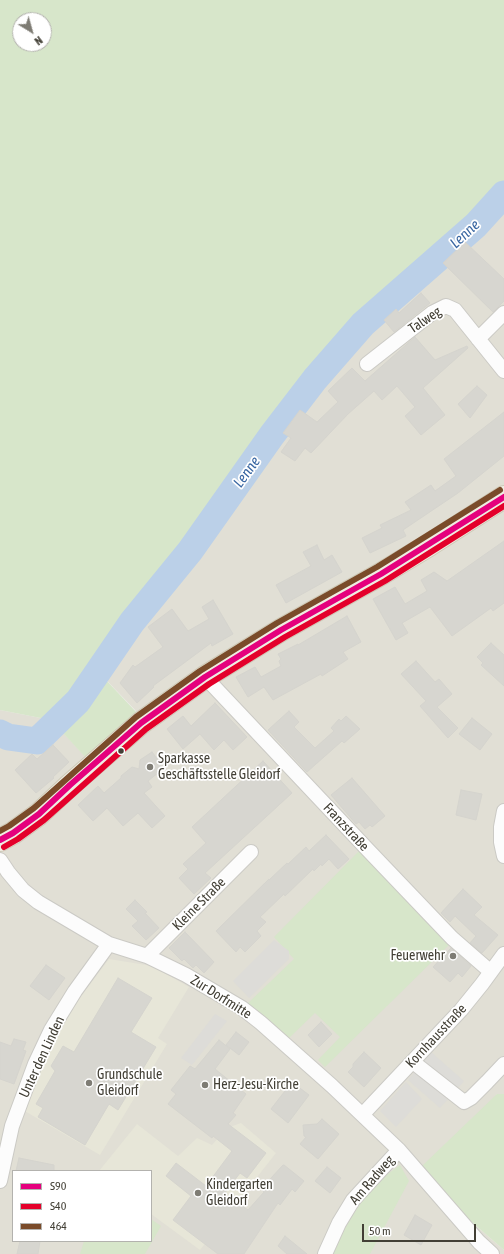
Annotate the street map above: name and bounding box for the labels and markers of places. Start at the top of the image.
unlabelled marker [116,746,126,756]
place label: Sparkasse Geschäftsstelle Gleidorf [158,751,280,784]
marker: Sparkasse Geschäftsstelle Gleidorf [145,762,155,772]
place label: Feuerwehr [391,948,445,964]
marker: Feuerwehr [448,951,458,961]
place label: Grundschule Gleidorf [97,1067,162,1100]
place label: Herz-Jesu-Kirche [213,1077,299,1093]
marker: Grundschule Gleidorf [84,1078,94,1088]
marker: Herz-Jesu-Kirche [200,1080,210,1090]
place label: Kindergarten Gleidorf [206,1177,273,1210]
marker: Kindergarten Gleidorf [193,1188,203,1198]

